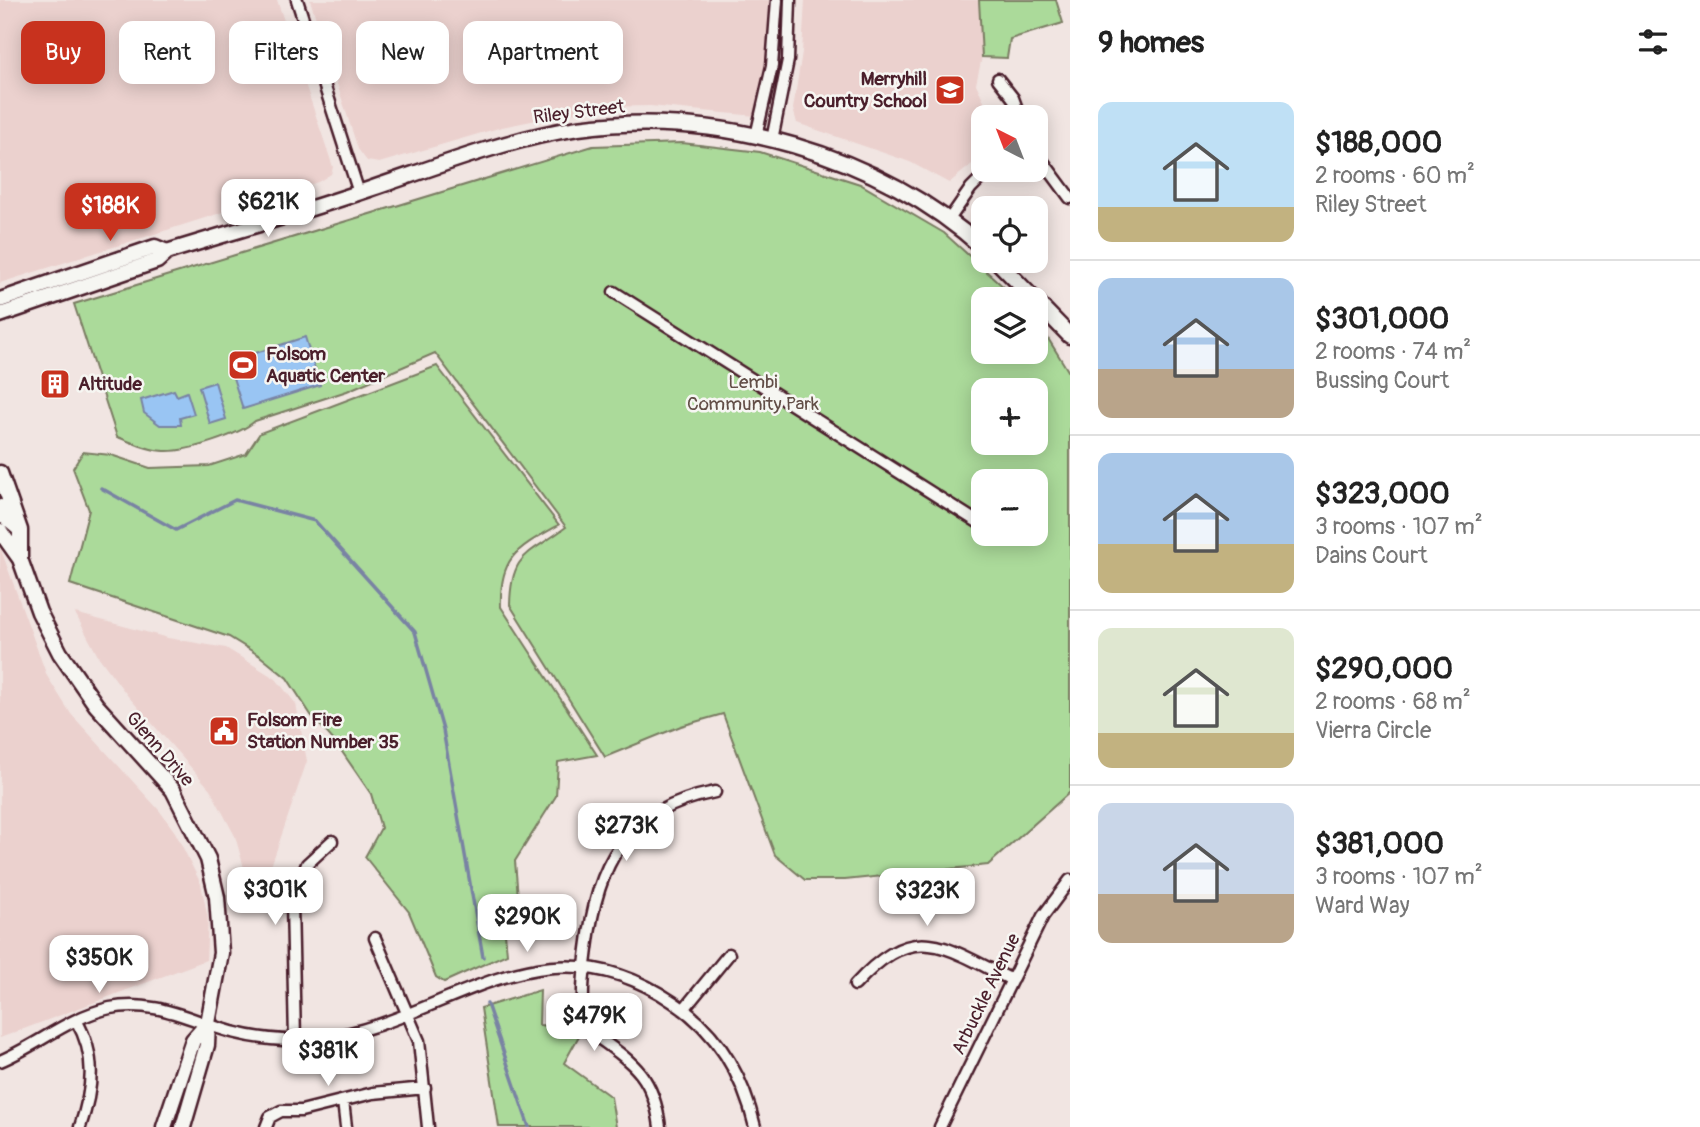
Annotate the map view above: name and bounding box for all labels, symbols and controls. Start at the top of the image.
chip: Buy [21,21,105,84]
chip: Rent [119,21,215,84]
chip: Filters [229,21,342,84]
chip: New [356,21,449,84]
chip: Apartment [463,21,623,84]
icon: filters [1634,23,1672,61]
text: 9 homes [1098,24,1204,61]
place label: Merryhill Country School [804,67,927,113]
school or university icon: Merryhill Country School [933,73,967,107]
street label: Riley Street [532,94,626,130]
north arrow [971,105,1048,182]
map controls [971,105,1048,546]
text: $188,000 [1315,124,1442,161]
icon: home [1154,130,1238,214]
text: 2 rooms · 60 m² [1315,161,1475,190]
pin: $621K [219,180,317,239]
pin: $188K [61,184,159,243]
text: $621K [237,187,299,216]
text: Riley Street [1315,190,1426,219]
text: $188K [81,191,139,220]
button: locate [971,196,1048,273]
button: layers [971,287,1048,364]
text: $301,000 [1315,300,1449,337]
icon: home [1154,306,1238,390]
text: 2 rooms · 74 m² [1315,337,1471,366]
place label: Folsom Aquatic Center [266,342,385,388]
sports icon: Folsom Aquatic Center [226,348,260,382]
text: Bussing Court [1315,366,1449,395]
building icon: Altitude [38,367,72,401]
park label: Lembi Community Park [687,370,819,416]
place label: Altitude [78,372,143,396]
button: + [971,378,1048,455]
button: − [971,469,1048,546]
text: $323,000 [1315,475,1450,512]
icon: home [1154,481,1238,565]
text: 3 rooms · 107 m² [1315,512,1483,541]
text: Dains Court [1315,541,1427,570]
text: $290,000 [1315,650,1453,687]
icon: home [1154,656,1238,740]
text: 2 rooms · 68 m² [1315,687,1471,716]
street label: Glenn Drive [121,706,200,792]
place label: Folsom Fire Station Number 35 [247,708,399,754]
public building icon: Folsom Fire Station Number 35 [207,714,241,748]
text: Vierra Circle [1315,716,1431,745]
pin: $273K [577,804,675,863]
text: $273K [594,811,658,840]
text: $381,000 [1315,825,1444,862]
icon: home [1154,831,1238,915]
text: 3 rooms · 107 m² [1315,862,1483,891]
pin: $301K [226,867,324,927]
pin: $323K [878,869,976,928]
text: $301K [243,875,307,904]
text: $323K [895,876,959,905]
text: Ward Way [1315,891,1410,920]
pin: $290K [478,894,576,954]
text: $290K [494,902,560,931]
street label: Arbuckle Avenue [946,929,1026,1059]
pin: $350K [50,936,148,995]
text: $350K [65,943,133,972]
pin: $479K [545,993,643,1053]
text: $479K [562,1001,626,1030]
pin: $381K [279,1028,377,1088]
text: $381K [298,1036,358,1065]

